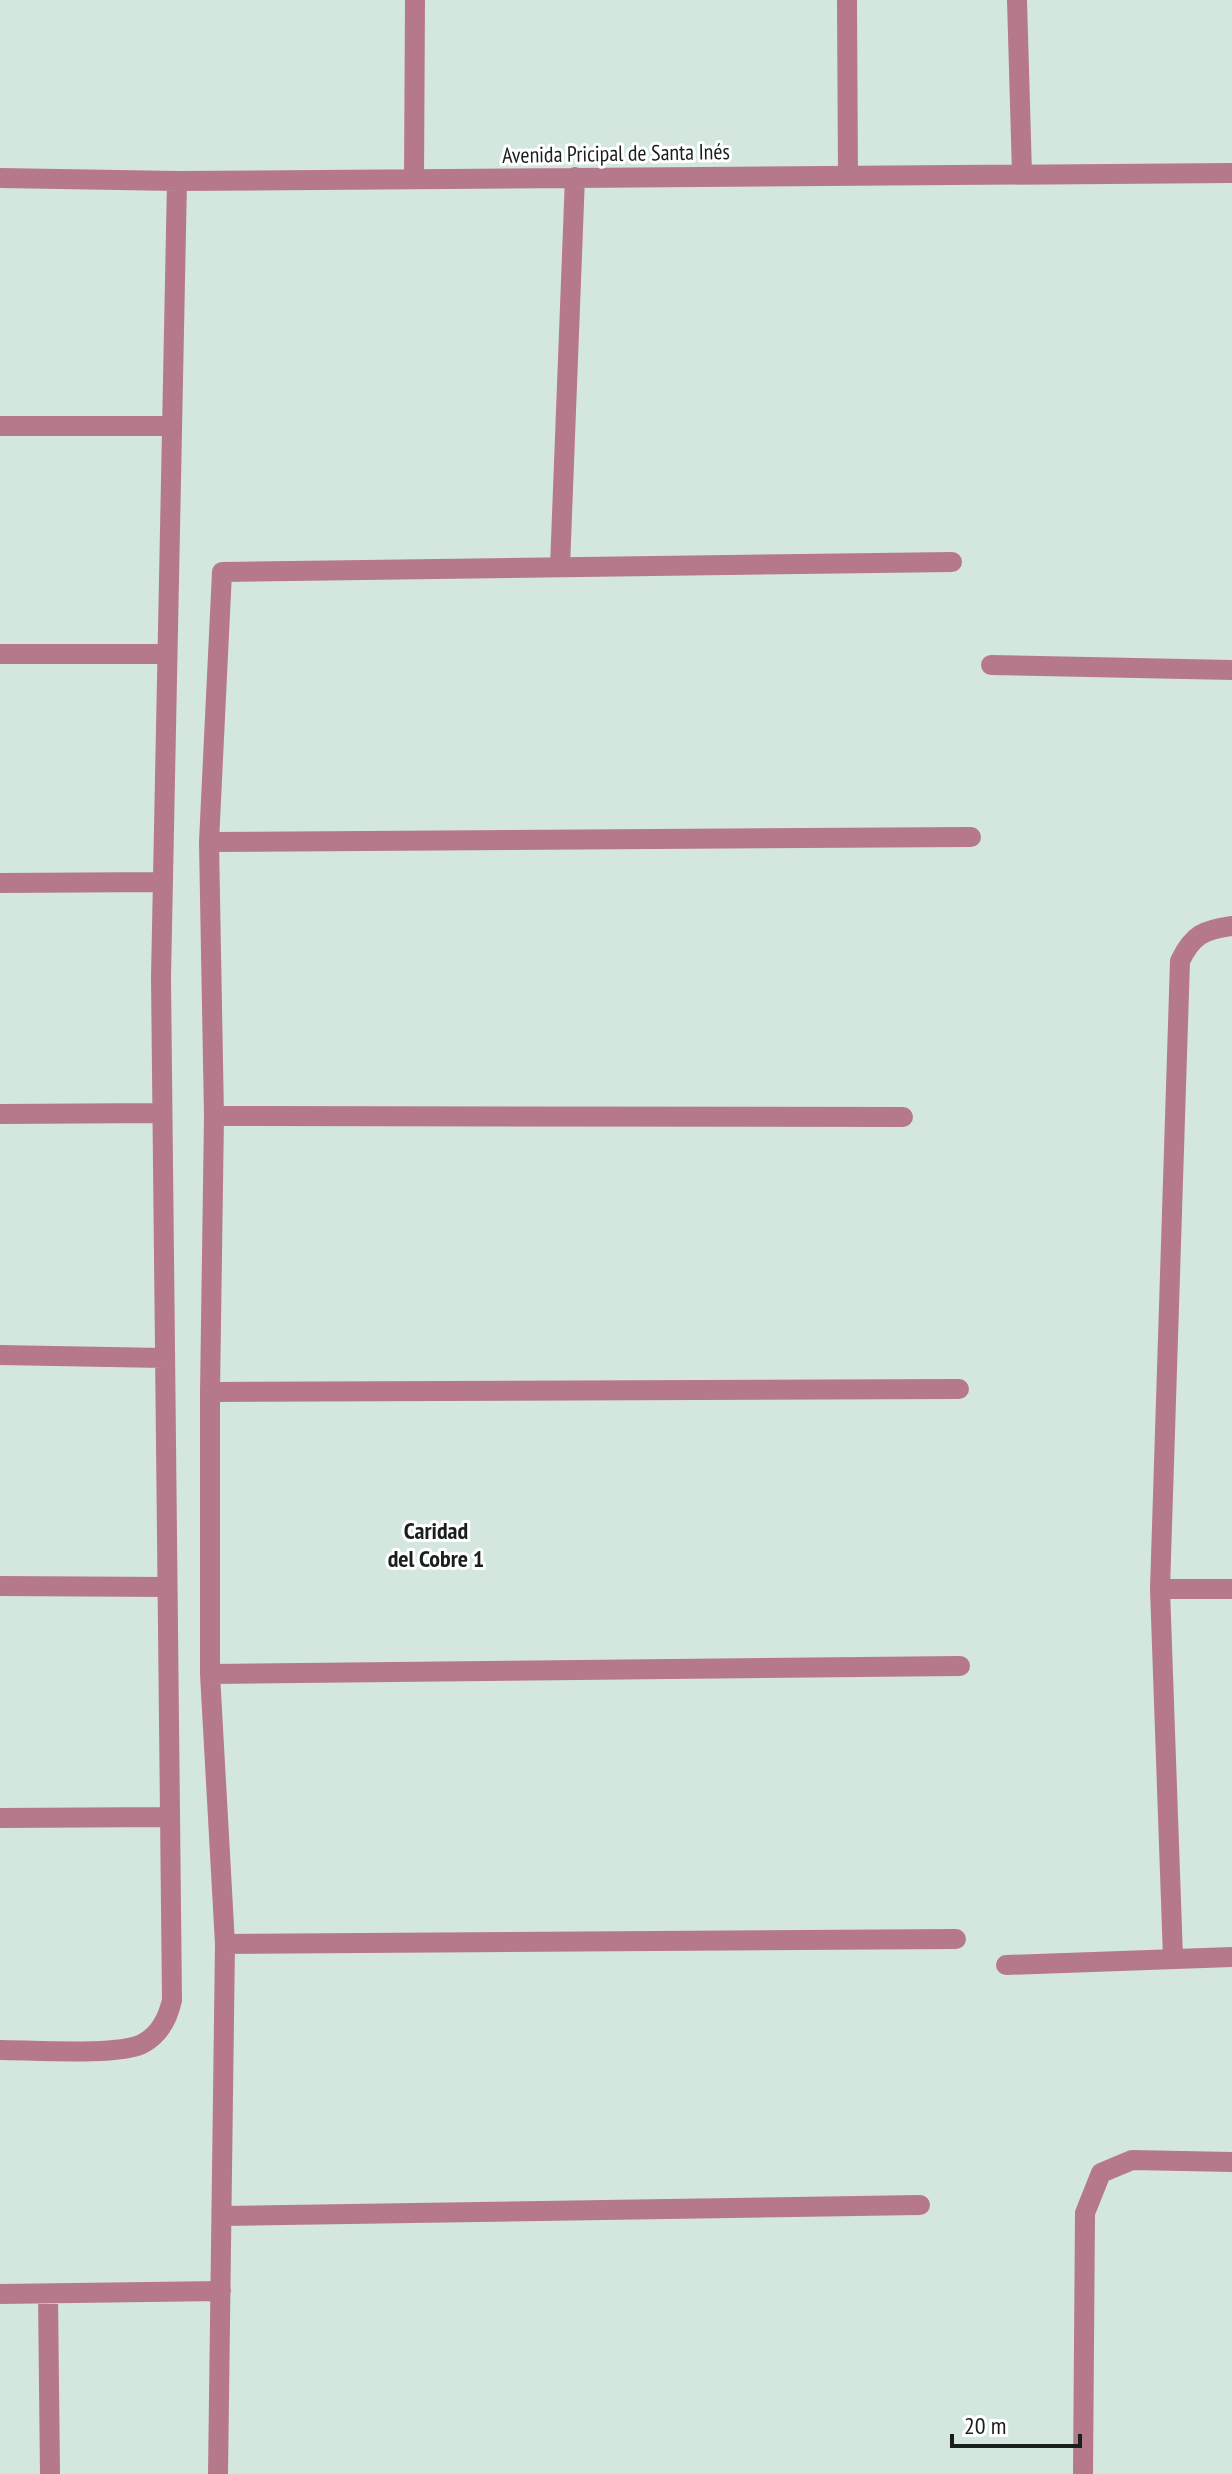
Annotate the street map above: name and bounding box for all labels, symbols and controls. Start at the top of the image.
street label: Avenida Pricipal de Santa Inés [502,137,730,169]
district label: Caridad del Cobre 1 [388,1515,484,1574]
scale bar [952,2398,1080,2448]
text: 20 m [964,2410,1006,2441]

